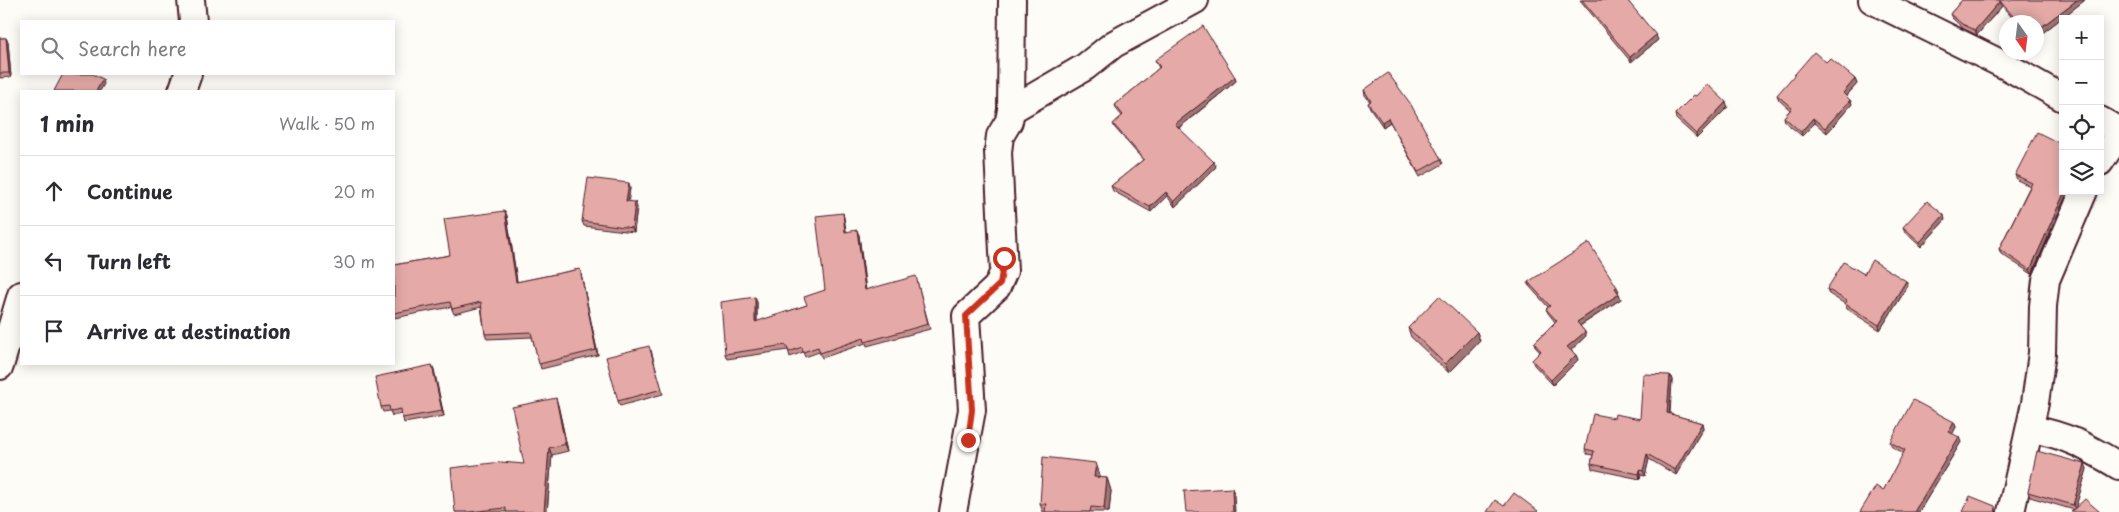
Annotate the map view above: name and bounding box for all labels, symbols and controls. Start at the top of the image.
north arrow [1999,15,2044,60]
map controls [2059,15,2104,195]
button: + [2059,15,2104,60]
search box [20,20,395,75]
icon: search [38,34,66,62]
text: Search here [78,34,187,62]
button: − [2059,60,2104,105]
button: locate [2059,105,2104,150]
text: 1 min [40,107,94,139]
text: Walk · 50 m [279,111,375,135]
button: layers [2059,150,2104,195]
icon: ahead [40,177,68,205]
text: Continue [87,177,173,205]
text: 20 m [334,179,375,203]
icon: left [40,247,68,275]
text: Turn left [87,247,171,275]
route start [993,247,1016,270]
text: 30 m [333,249,375,273]
icon: arrive [40,317,68,345]
text: Arrive at destination [87,317,291,345]
route end [957,429,980,452]

